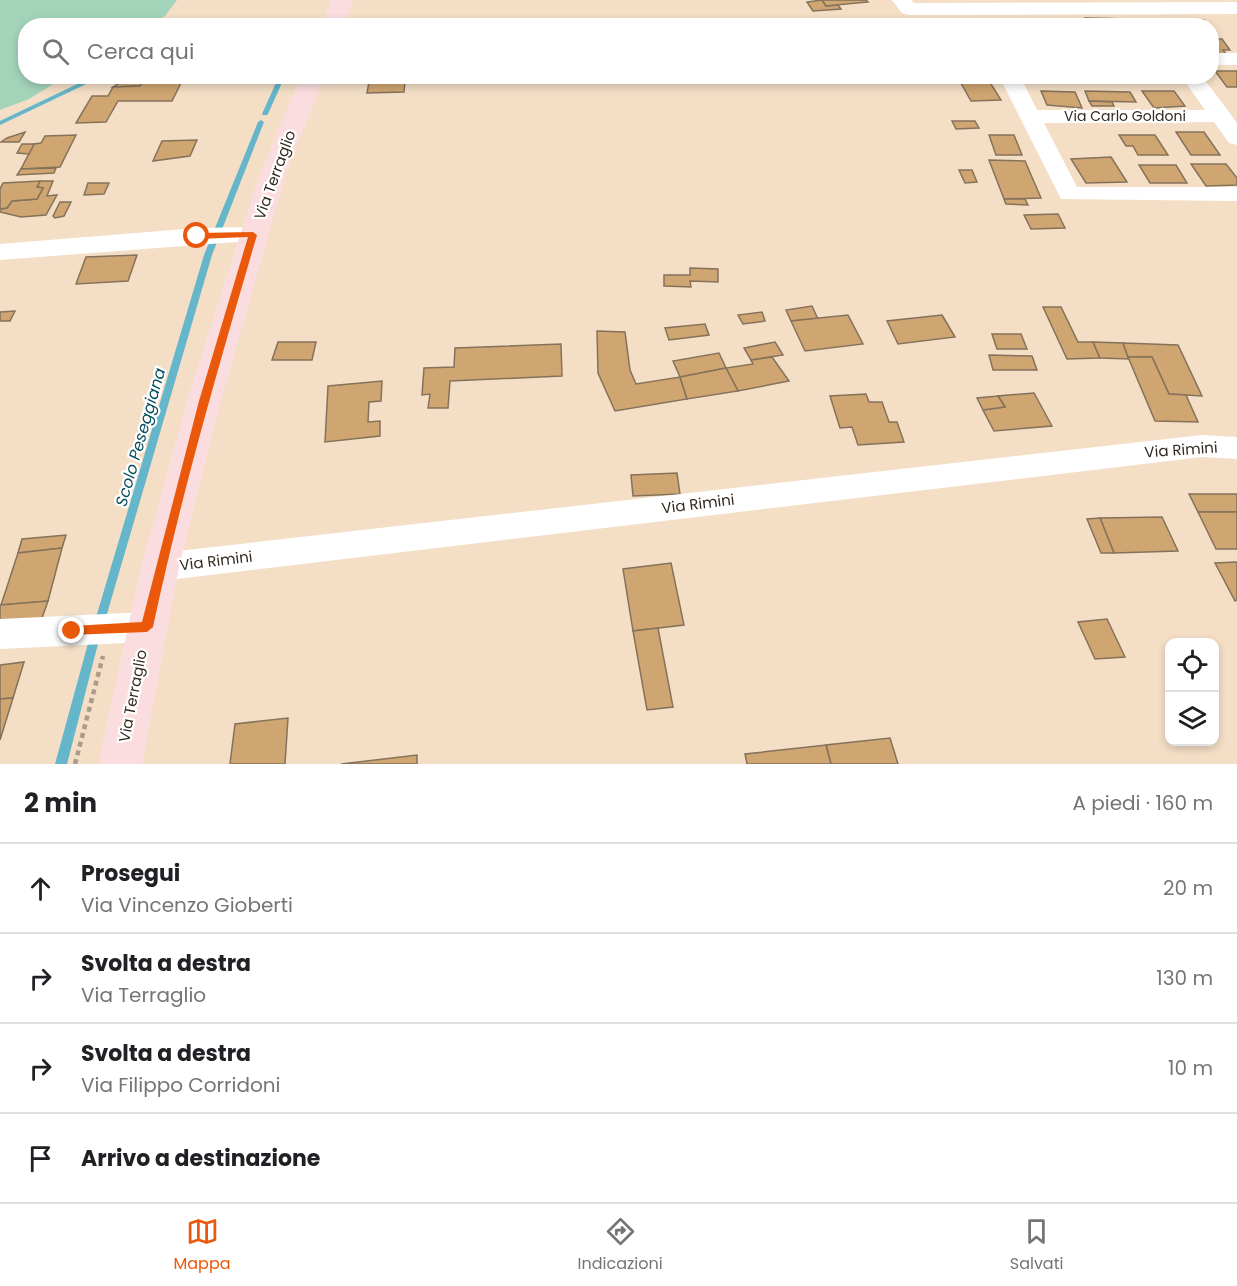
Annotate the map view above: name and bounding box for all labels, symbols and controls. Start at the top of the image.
search box [18,18,1219,84]
icon: search [39,35,72,68]
text: Cerca qui [87,36,194,67]
street label: Via Carlo Goldoni [1064,106,1186,126]
street label: Via Terraglio [249,127,300,223]
route start [183,222,209,248]
water label: Scolo Peseggiana [110,365,171,509]
street label: Via Rimini [1144,436,1218,463]
street label: Via Rimini [660,489,736,518]
street label: Via Rimini [178,546,254,575]
route end [58,617,84,643]
map controls [1165,638,1219,746]
button: locate [1165,638,1219,692]
street label: Via Terraglio [113,648,152,744]
button: layers [1165,692,1219,746]
text: 2 min [24,785,97,821]
text: A piedi · 160 m [1072,789,1213,817]
text: Prosegui [81,858,180,889]
icon: ahead [24,872,57,905]
text: 20 m [1163,874,1213,902]
text: Via Vincenzo Gioberti [81,891,293,919]
text: Svolta a destra [81,948,251,979]
icon: right [24,962,57,995]
text: 130 m [1156,964,1213,992]
text: Via Terraglio [81,981,206,1009]
text: Svolta a destra [81,1038,251,1069]
icon: right [24,1052,57,1085]
text: 10 m [1168,1054,1213,1082]
text: Via Filippo Corridoni [81,1071,280,1099]
icon: arrive [24,1142,57,1175]
text: Arrivo a destinazione [81,1143,320,1174]
tab: Mappa [174,1215,231,1276]
tab: Indicazioni [578,1215,663,1276]
tab: Salvati [1010,1215,1063,1276]

